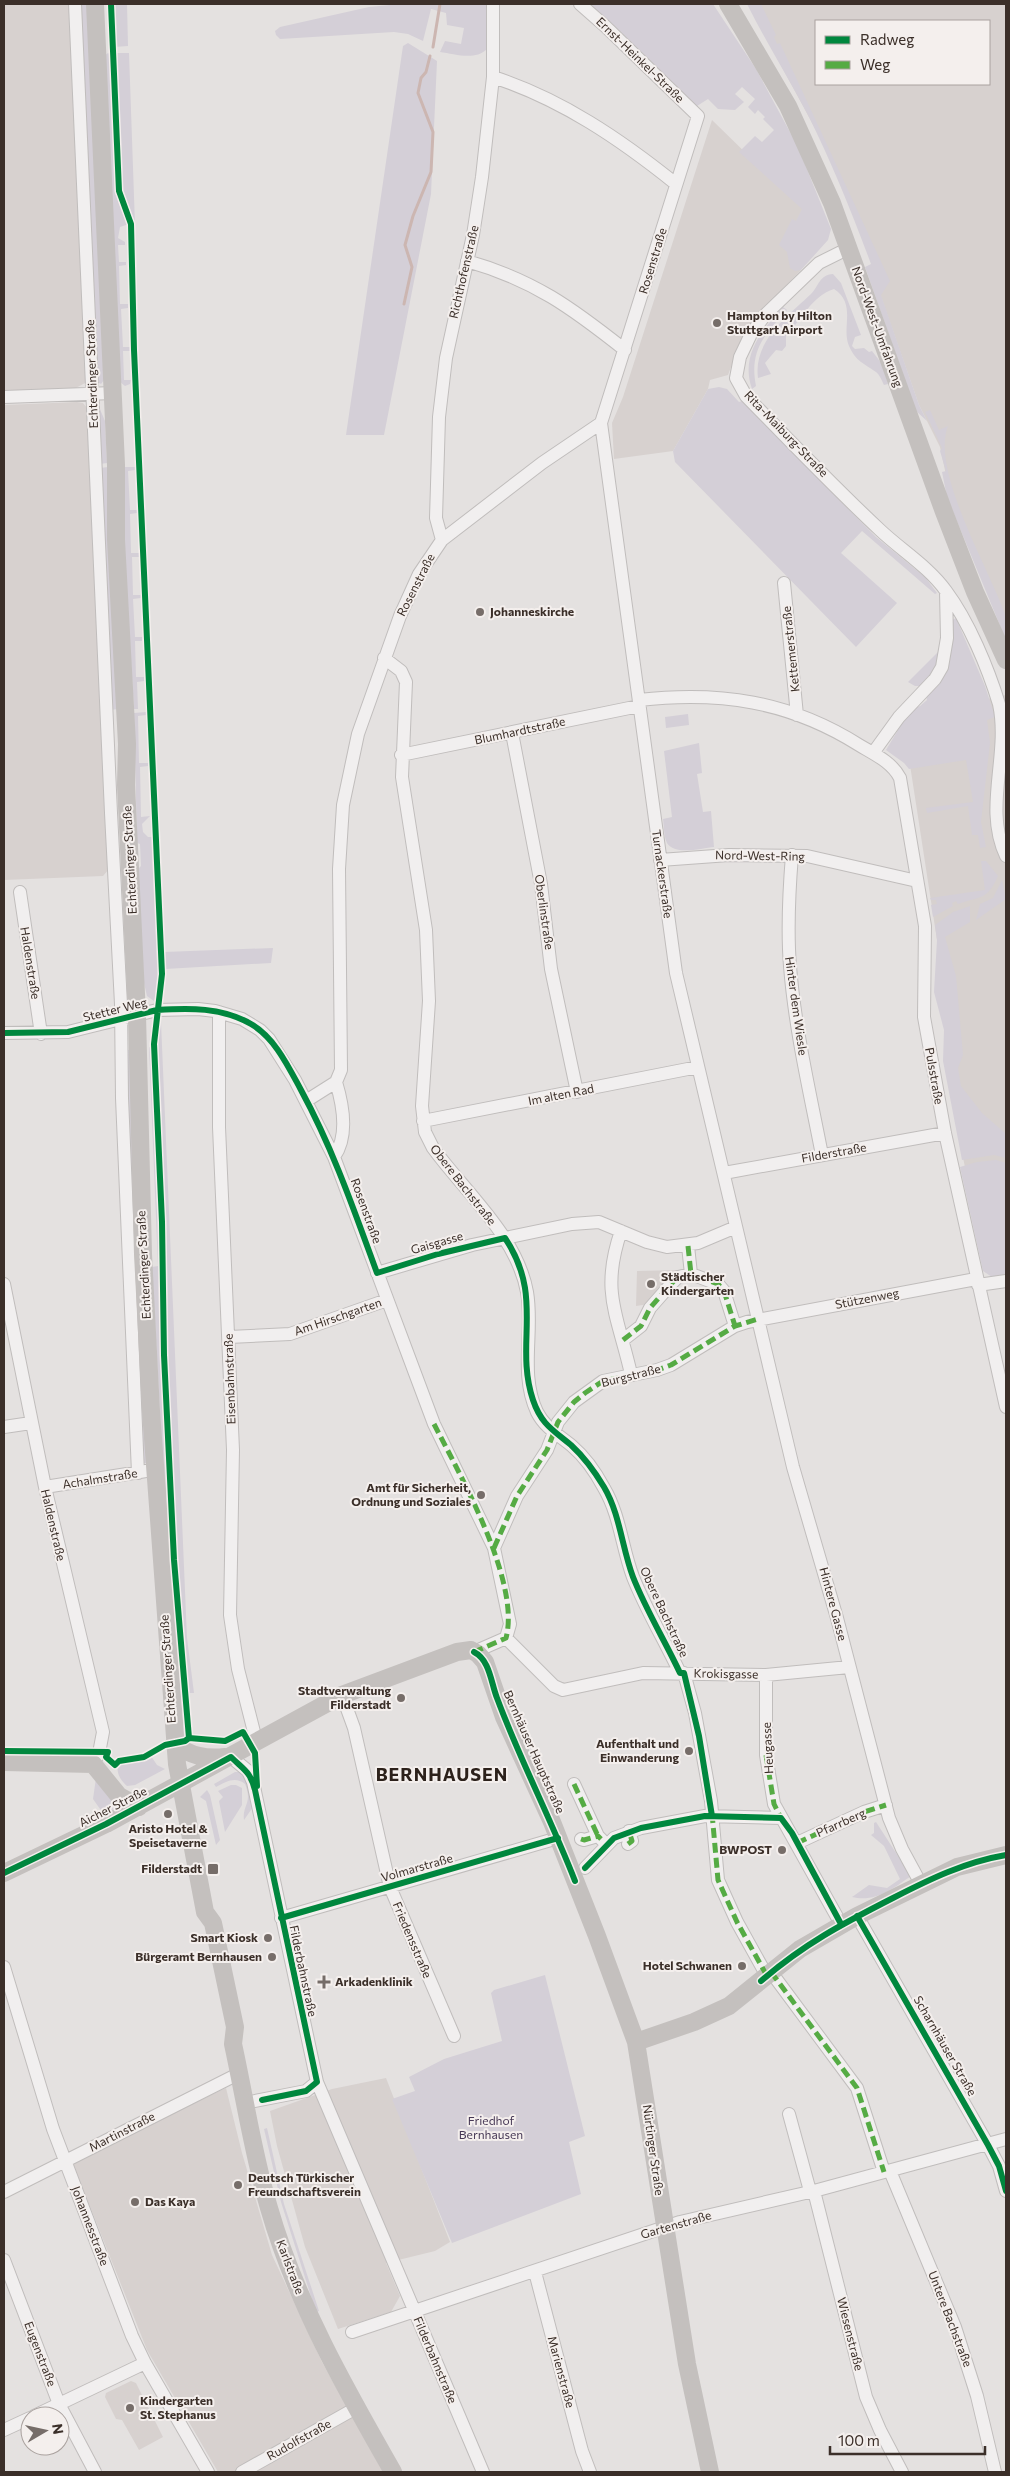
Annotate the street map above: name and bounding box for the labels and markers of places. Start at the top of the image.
place label: Hampton by Hilton Stuttgart Airport [727,308,832,336]
marker: Hampton by Hilton Stuttgart Airport [711,317,723,329]
place label: Johanneskirche [490,604,574,619]
marker: Johanneskirche [474,606,486,618]
place label: Städtischer Kindergarten [661,1269,734,1297]
marker: Städtischer Kindergarten [645,1278,657,1290]
place label: Amt für Sicherheit, Ordnung und Soziales [351,1480,471,1508]
marker: Amt für Sicherheit, Ordnung und Soziales [475,1489,487,1501]
place label: Stadtverwaltung Filderstadt [298,1683,391,1711]
marker: Stadtverwaltung Filderstadt [395,1692,407,1704]
place label: Aufenthalt und Einwanderung [596,1736,679,1764]
marker: Aufenthalt und Einwanderung [683,1745,695,1757]
marker: Aristo Hotel & Speisetaverne [162,1808,174,1820]
place label: Aristo Hotel & Speisetaverne [128,1821,208,1849]
place label: BWPOST [719,1842,772,1856]
marker: BWPOST [776,1844,788,1856]
place label: Filderstadt [141,1861,202,1875]
marker: Filderstadt [206,1862,220,1876]
place label: Smart Kiosk [190,1930,258,1944]
marker: Smart Kiosk [262,1932,274,1944]
place label: Bürgeramt Bernhausen [135,1949,262,1963]
marker: Bürgeramt Bernhausen [266,1951,278,1963]
place label: Hotel Schwanen [643,1958,732,1972]
marker: Hotel Schwanen [736,1960,748,1972]
place label: Arkadenklinik [335,1974,413,1988]
marker: Arkadenklinik [317,1975,331,1989]
place label: Deutsch Türkischer Freundschaftsverein [248,2170,361,2198]
marker: Deutsch Türkischer Freundschaftsverein [232,2179,244,2191]
place label: Das Kaya [145,2194,195,2208]
marker: Das Kaya [129,2196,141,2208]
place label: Kindergarten St. Stephanus [140,2393,216,2421]
marker: Kindergarten St. Stephanus [124,2402,136,2414]

